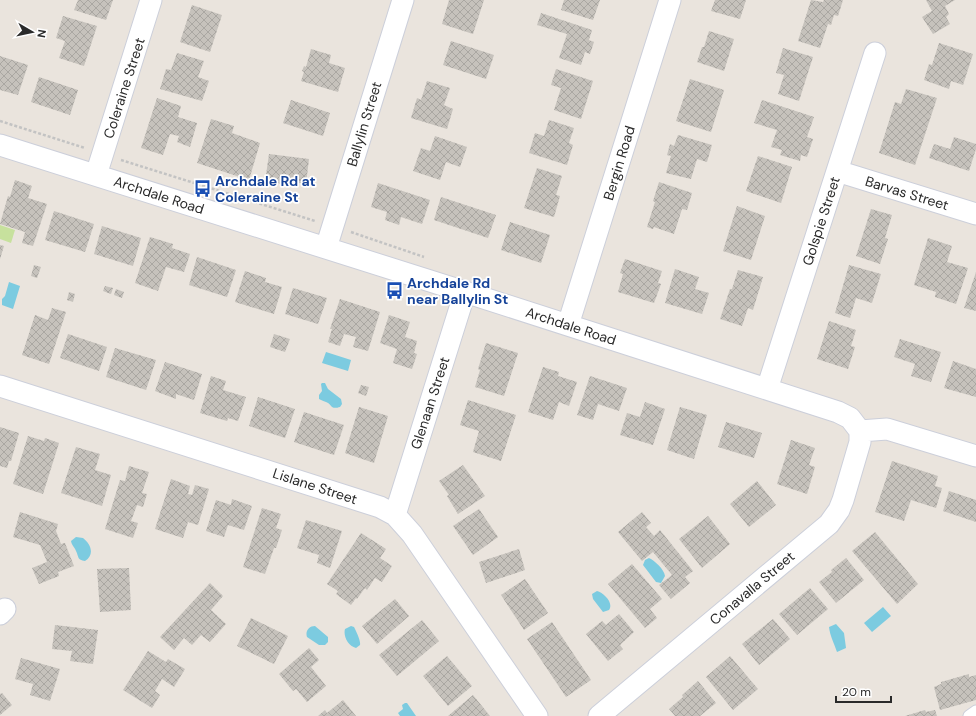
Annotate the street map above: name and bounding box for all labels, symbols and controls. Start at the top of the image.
north arrow [12,12,52,52]
text: N [34,29,49,39]
street label: Coleraine Street [99,35,149,141]
street label: Ballylin Street [343,79,385,169]
street label: Bergin Road [599,124,639,202]
street label: Archdale Road [111,172,207,218]
place label: Archdale Rd at Coleraine St [215,172,316,206]
street label: Barvas Street [863,172,951,214]
street label: Golspie Street [798,174,844,268]
bus stop icon: Archdale Rd at Coleraine St [192,179,212,199]
place label: Archdale Rd near Ballylin St [407,274,508,308]
bus stop icon: Archdale Rd near Ballylin St [384,281,404,301]
street label: Archdale Road [523,303,619,349]
street label: Glenaan Street [407,354,453,452]
street label: Lislane Street [270,464,360,508]
street label: Conavalla Street [706,547,798,629]
scale bar [836,678,891,704]
text: 20 m [842,684,871,700]

